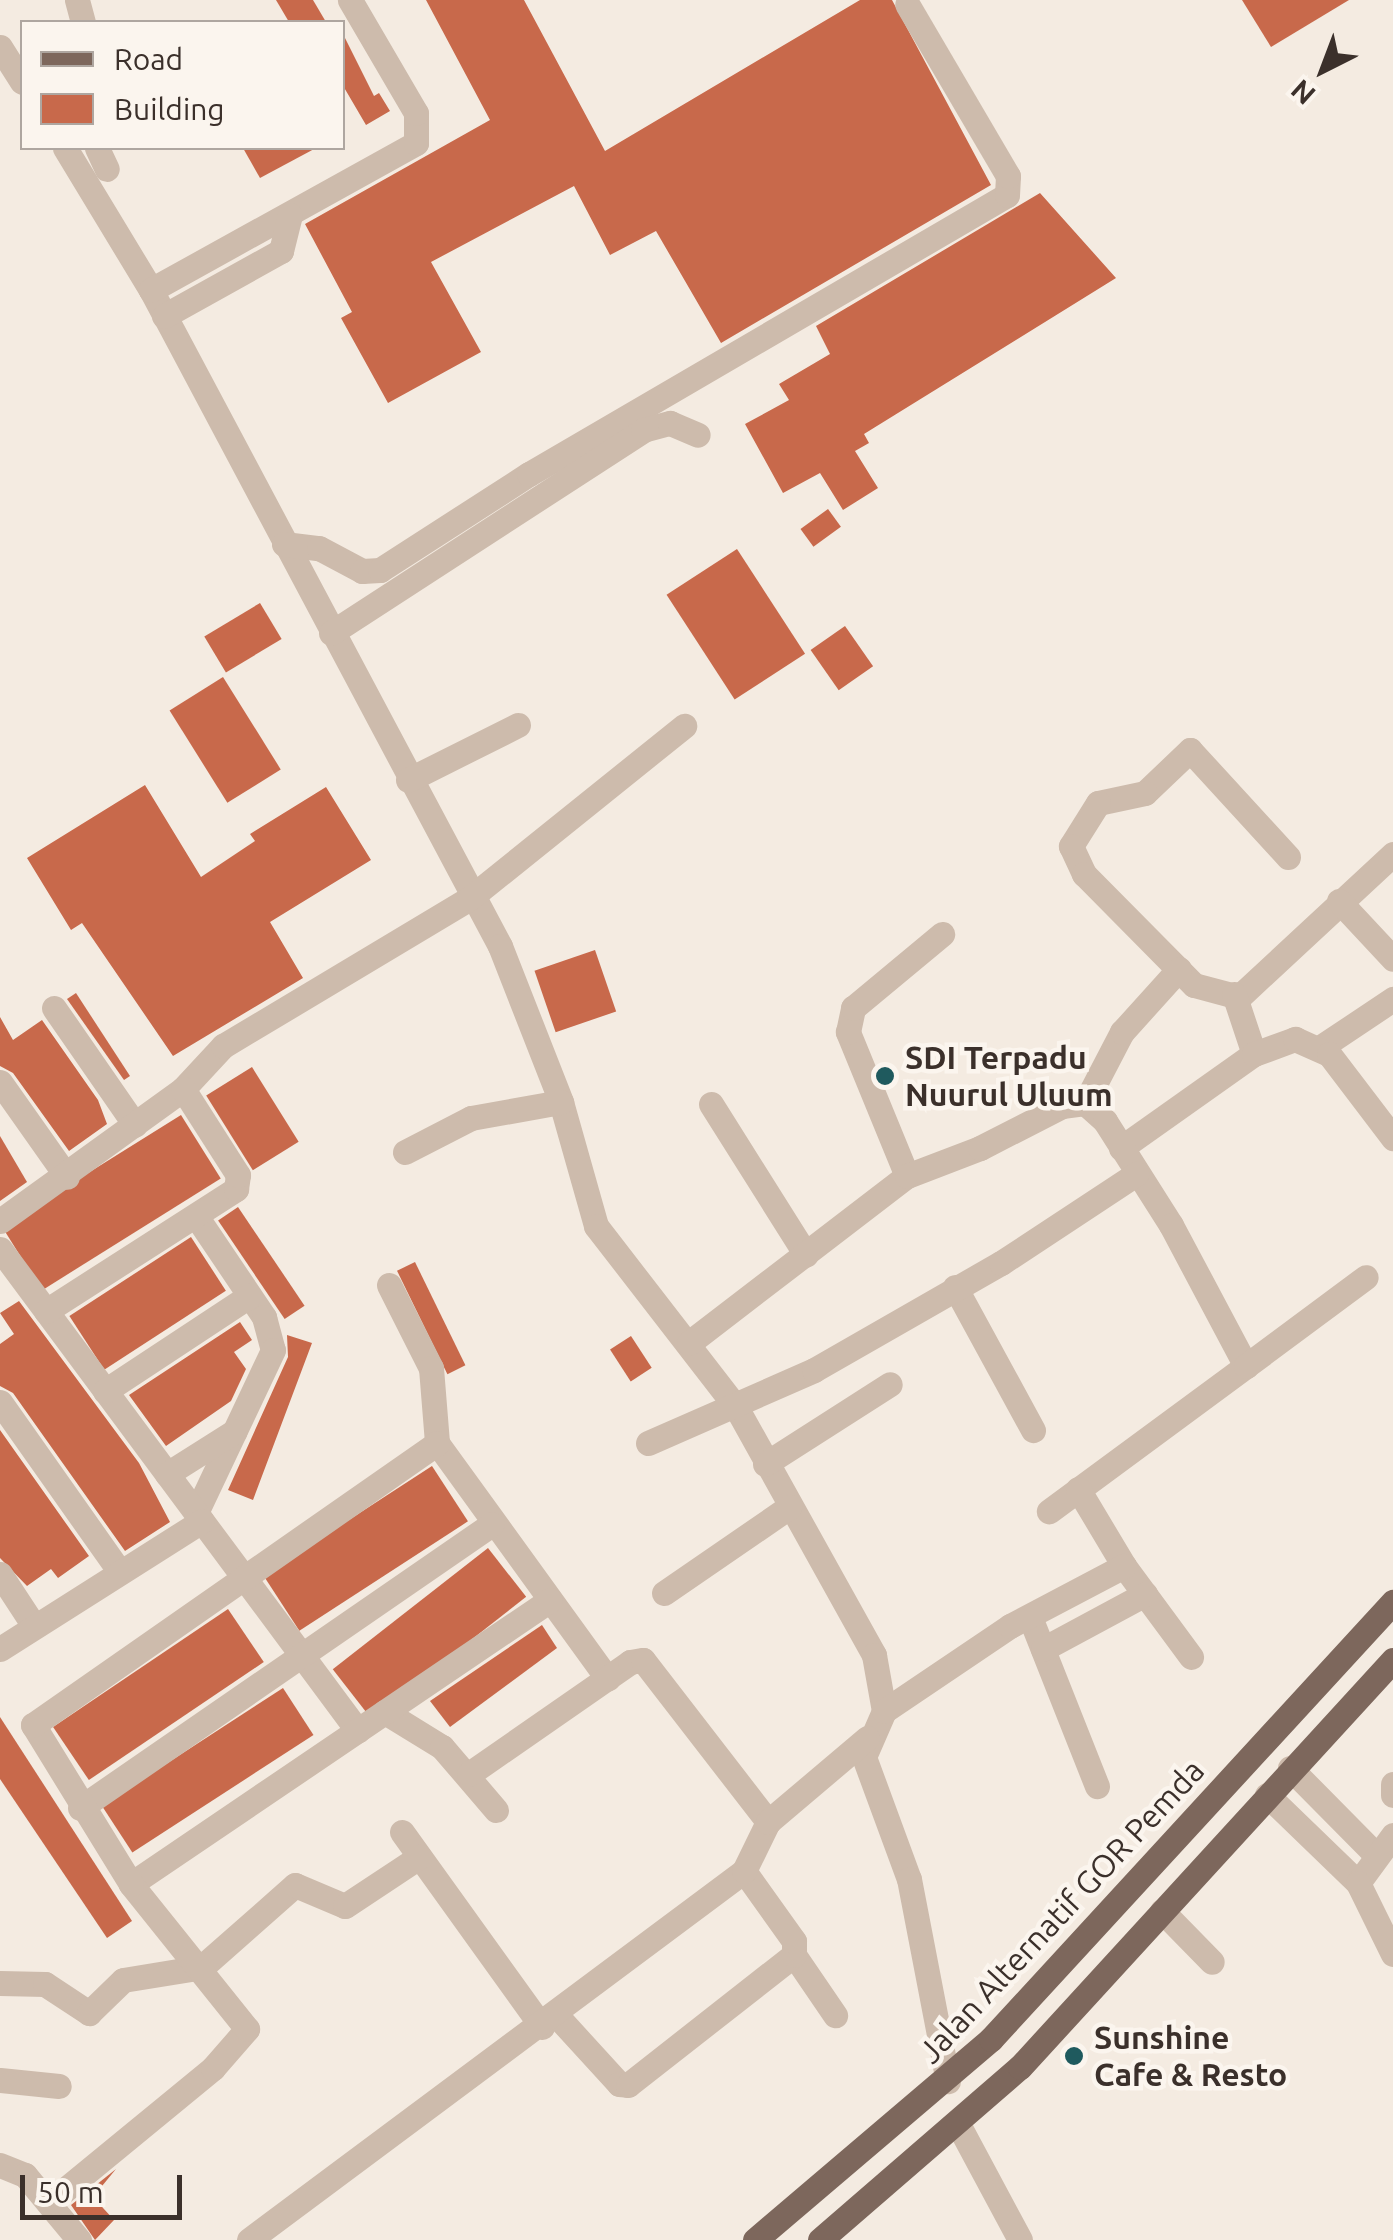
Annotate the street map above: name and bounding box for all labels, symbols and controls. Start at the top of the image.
legend [20,20,345,150]
north arrow [1273,20,1373,120]
text: Road [114,42,183,76]
text: N [1284,74,1321,111]
text: Building [114,92,225,126]
place label: SDI Terpadu Nuurul Uluum [905,1039,1113,1114]
marker: SDI Terpadu Nuurul Uluum [874,1065,896,1087]
street label: Jalan Alternatif GOR Pemda [910,1751,1212,2071]
place label: Sunshine Cafe & Resto [1094,2019,1287,2094]
marker: Sunshine Cafe & Resto [1063,2045,1085,2067]
scale bar [25,2155,188,2217]
text: 50 m [37,2175,104,2209]

